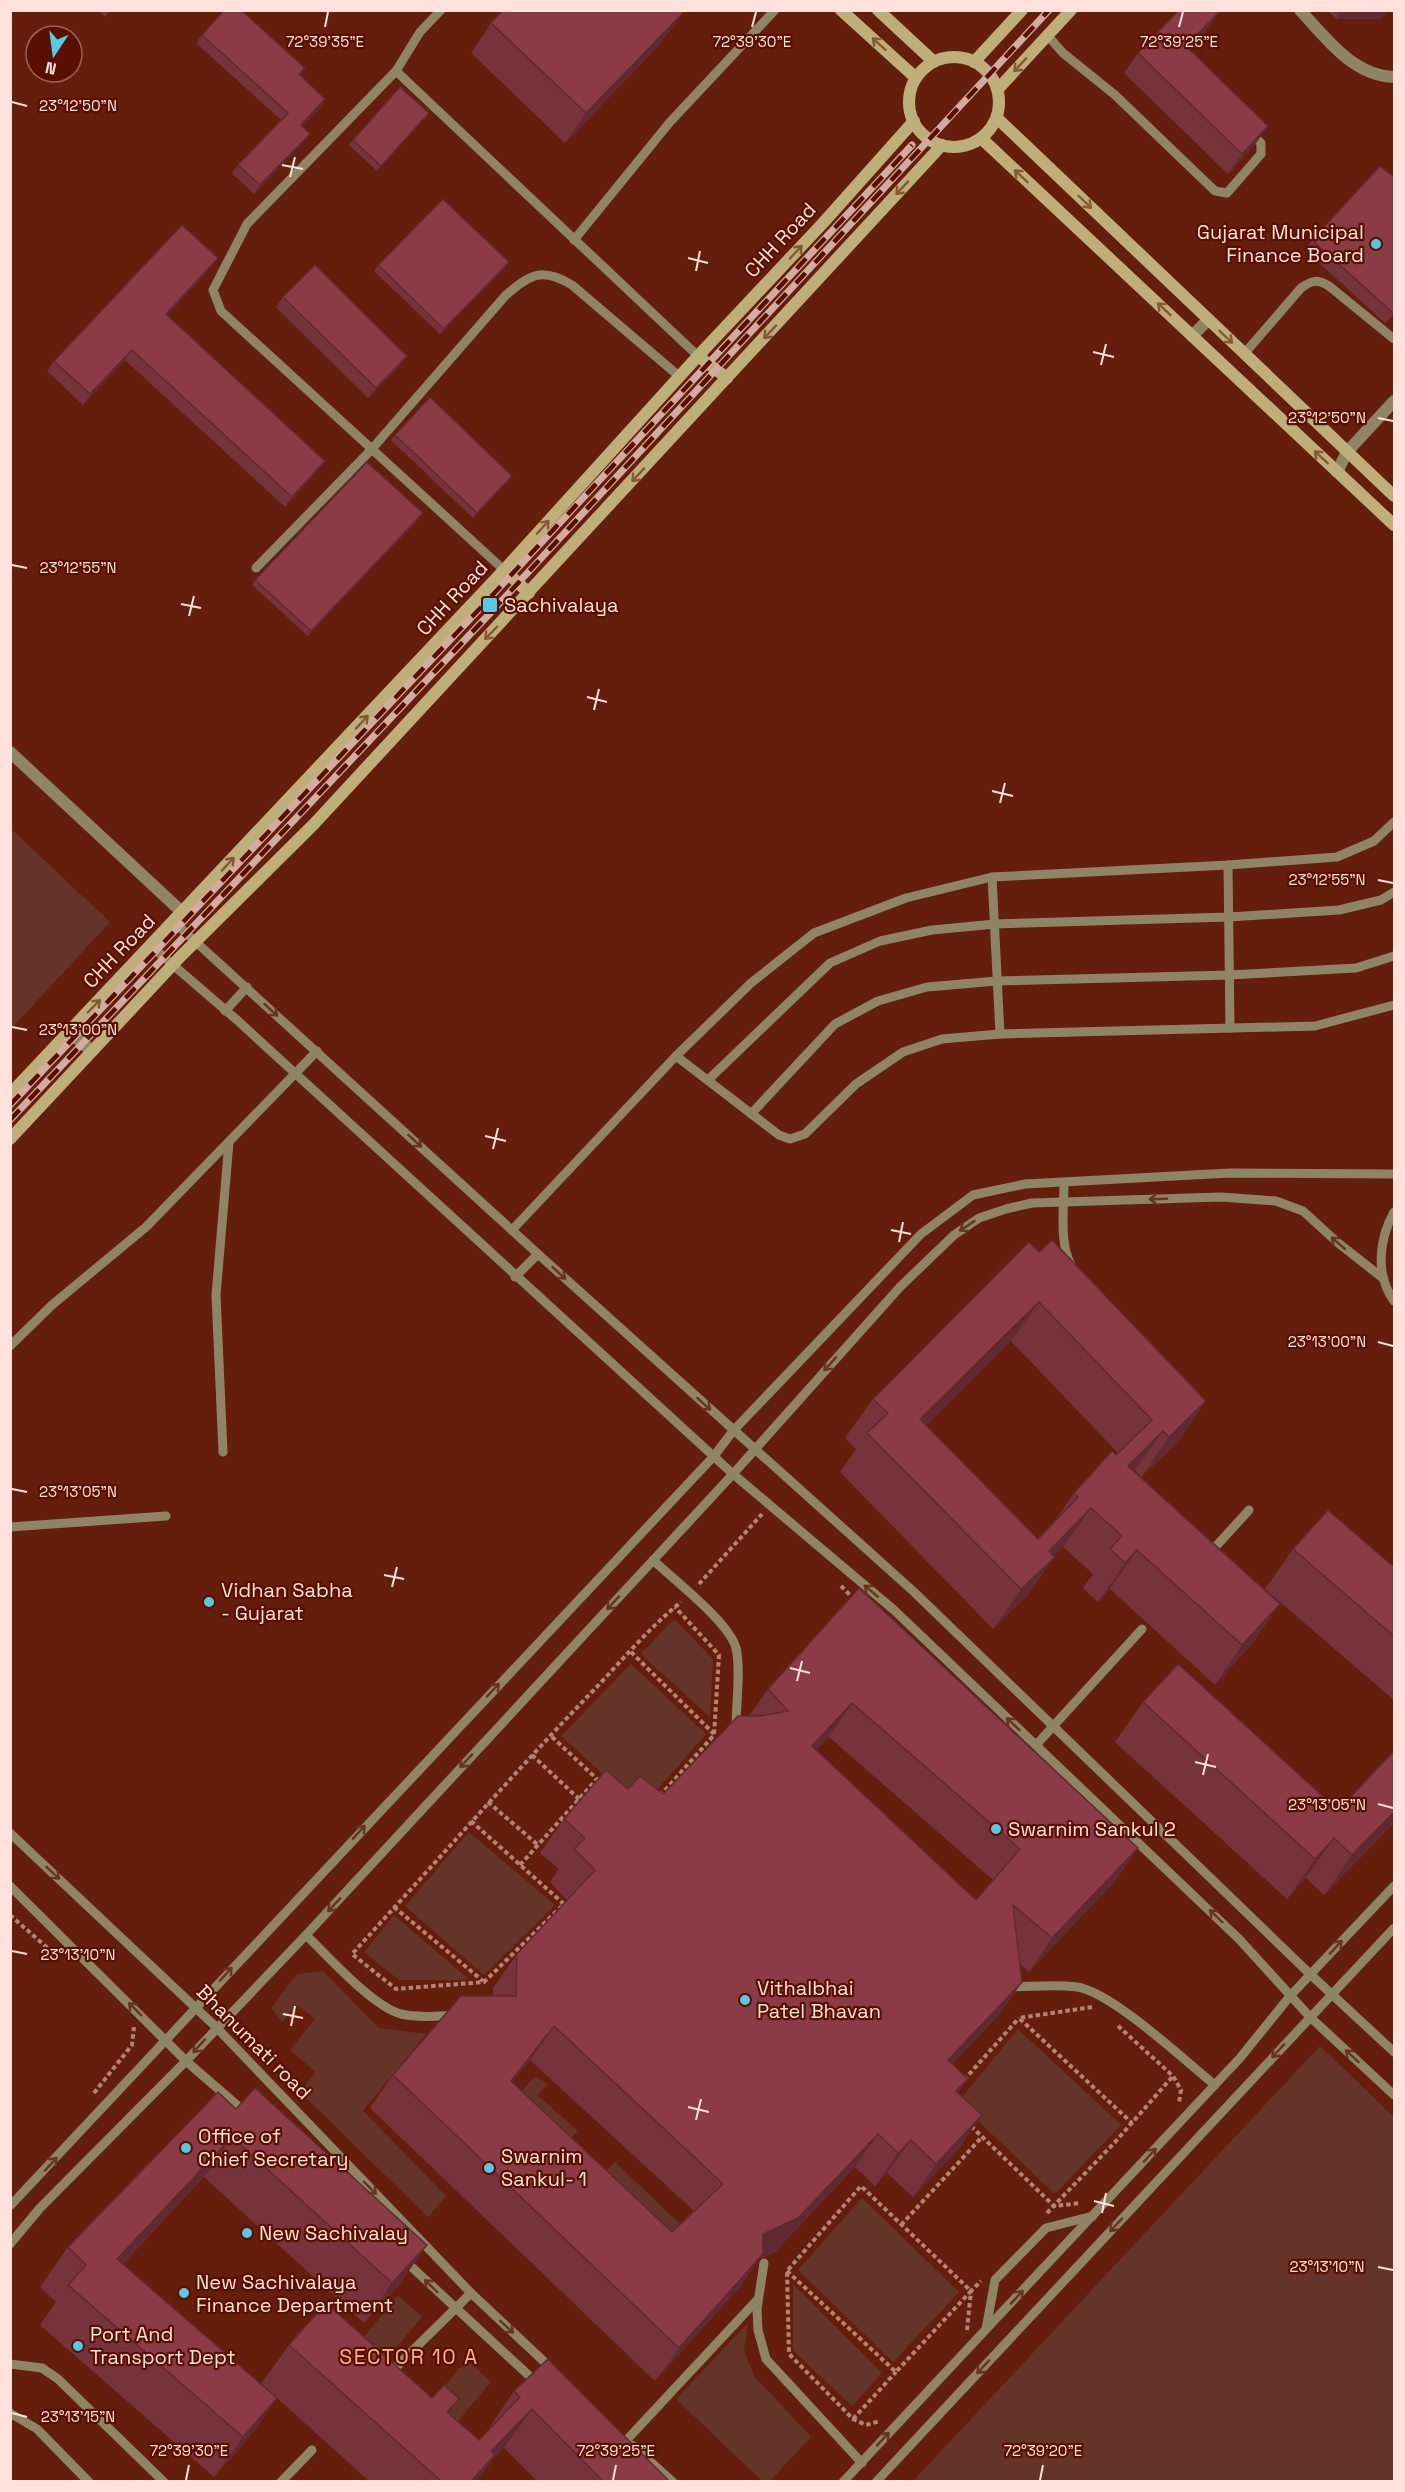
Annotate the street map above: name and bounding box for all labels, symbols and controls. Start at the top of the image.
north arrow [24,24,84,84]
text: 72°39'35"E [286,32,364,51]
text: 72°39'30"E [713,32,791,51]
text: 72°39'25"E [1140,32,1218,51]
one-way arrow [871,37,886,51]
text: N [43,57,58,80]
one-way arrow [1013,58,1027,73]
text: 23°12'50"N [39,96,117,115]
one-way arrow [1014,168,1029,183]
one-way arrow [895,181,909,196]
one-way arrow [1077,195,1092,209]
street label: CHH Road [739,197,821,283]
place label: Gujarat Municipal Finance Board [1197,219,1364,268]
marker: Gujarat Municipal Finance Board [1369,237,1383,251]
one-way arrow [789,244,803,259]
one-way arrow [1156,302,1171,316]
one-way arrow [763,324,777,339]
one-way arrow [1218,330,1233,344]
text: 23°12'50"N [1288,408,1366,427]
one-way arrow [1314,450,1329,464]
one-way arrow [631,467,645,482]
one-way arrow [536,520,550,535]
street label: CHH Road [411,555,493,641]
text: 23°12'55"N [39,558,117,577]
place label: Sachivalaya [504,592,618,618]
marker: Sachivalaya [481,596,499,614]
one-way arrow [484,626,498,641]
one-way arrow [355,715,369,730]
one-way arrow [221,857,236,872]
text: 23°12'55"N [1288,870,1366,889]
street label: CHH Road [77,908,161,994]
one-way arrow [87,998,101,1013]
one-way arrow [264,1003,279,1017]
text: 23°13'00"N [39,1020,117,1039]
one-way arrow [408,1134,423,1148]
one-way arrow [1148,1193,1168,1205]
one-way arrow [959,1220,976,1232]
one-way arrow [1330,1236,1346,1249]
one-way arrow [551,1266,566,1280]
text: 23°13'00"N [1288,1332,1366,1351]
one-way arrow [823,1356,837,1371]
one-way arrow [696,1397,711,1411]
text: 23°13'05"N [39,1482,117,1501]
place label: Vidhan Sabha - Gujarat [221,1577,353,1626]
one-way arrow [864,1584,879,1598]
marker: Vidhan Sabha - Gujarat [202,1595,216,1609]
one-way arrow [606,1595,620,1610]
one-way arrow [486,1683,500,1698]
one-way arrow [1006,1717,1021,1731]
one-way arrow [459,1754,473,1769]
text: 23°13'05"N [1288,1795,1366,1814]
place label: Swarnim Sankul 2 [1008,1816,1176,1842]
marker: Swarnim Sankul 2 [989,1822,1003,1836]
one-way arrow [352,1825,366,1840]
one-way arrow [45,1866,60,1880]
one-way arrow [327,1897,341,1912]
one-way arrow [1208,1909,1223,1923]
one-way arrow [1329,1940,1343,1955]
text: 23°13'10"N [40,1945,116,1964]
one-way arrow [219,1967,233,1982]
place label: Vithalbhai Patel Bhavan [757,1975,881,2024]
street label: Bhanumati road [191,1979,317,2105]
marker: Vithalbhai Patel Bhavan [738,1993,752,2007]
one-way arrow [127,2002,142,2017]
one-way arrow [192,2038,206,2053]
one-way arrow [1271,2044,1285,2059]
one-way arrow [1344,2048,1359,2063]
place label: Office of Chief Secretary [198,2123,349,2172]
marker: Office of Chief Secretary [179,2141,193,2155]
place label: Swarnim Sankul- 1 [501,2143,587,2192]
one-way arrow [1143,2147,1157,2162]
one-way arrow [43,2156,58,2171]
marker: Swarnim Sankul- 1 [482,2161,496,2175]
one-way arrow [363,2180,378,2195]
one-way arrow [1109,2217,1124,2232]
place label: New Sachivalay [259,2220,408,2246]
marker: New Sachivalay [240,2226,254,2240]
text: 23°13'10"N [1289,2257,1365,2276]
place label: New Sachivalaya Finance Department [196,2269,393,2318]
one-way arrow [423,2278,438,2293]
marker: New Sachivalaya Finance Department [177,2286,191,2300]
one-way arrow [1010,2289,1024,2304]
one-way arrow [499,2320,514,2334]
place label: Port And Transport Dept [90,2321,236,2370]
marker: Port And Transport Dept [71,2339,85,2353]
district label: SECTOR 10 A [339,2343,479,2370]
one-way arrow [976,2359,990,2374]
text: 23°13'15"N [41,2407,115,2426]
one-way arrow [876,2432,890,2447]
text: 72°39'30"E [150,2441,228,2460]
text: 72°39'25"E [577,2441,655,2460]
text: 72°39'20"E [1004,2441,1082,2460]

